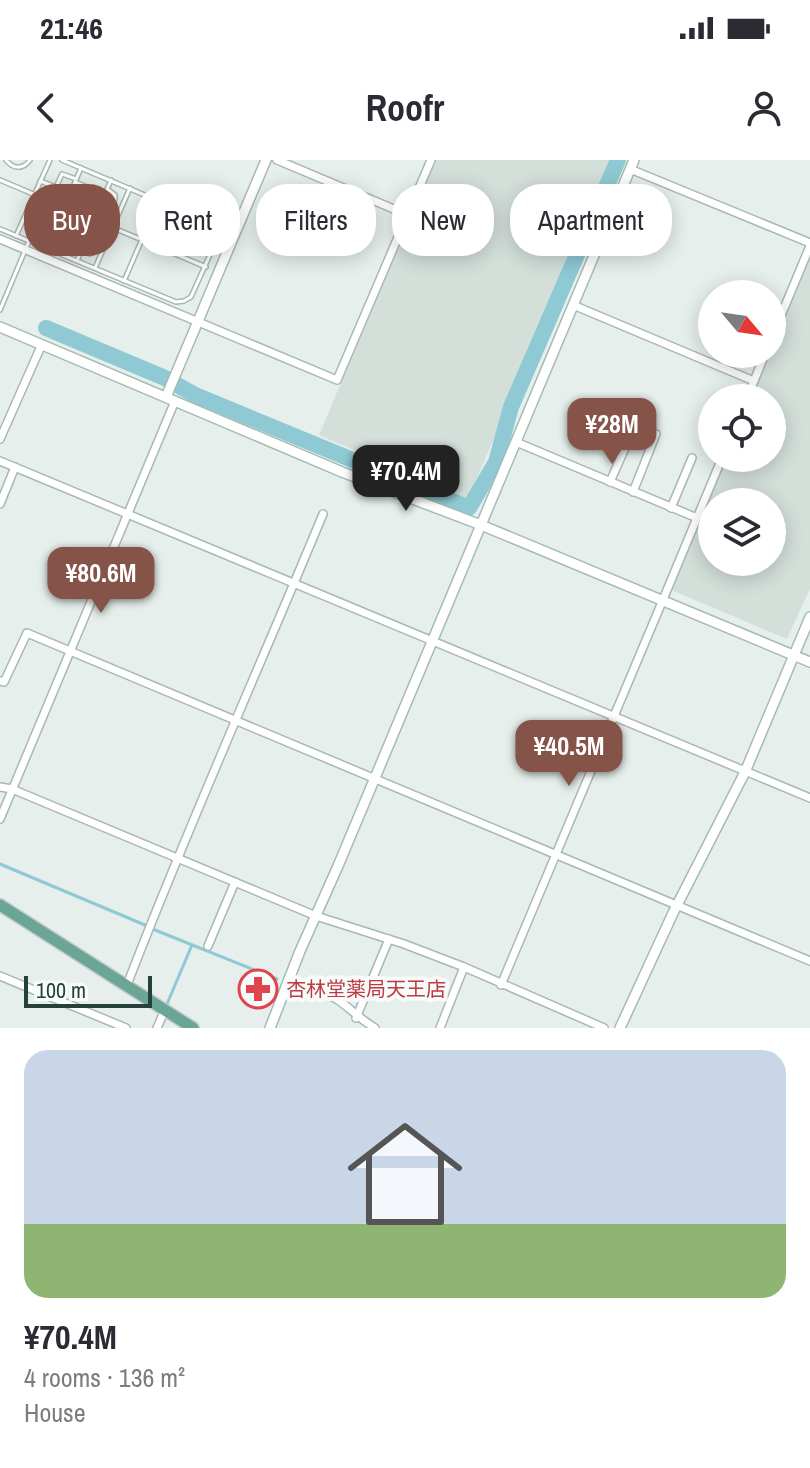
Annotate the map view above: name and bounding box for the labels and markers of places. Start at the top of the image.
pin: ¥28M [565,398,659,466]
pin: ¥70.4M [341,445,471,513]
pin: ¥80.6M [36,547,166,615]
pin: ¥40.5M [504,720,634,788]
pharmacy icon: 杏林堂薬局天王店 [237,968,279,1010]
place label: 杏林堂薬局天王店 [286,975,446,1002]

